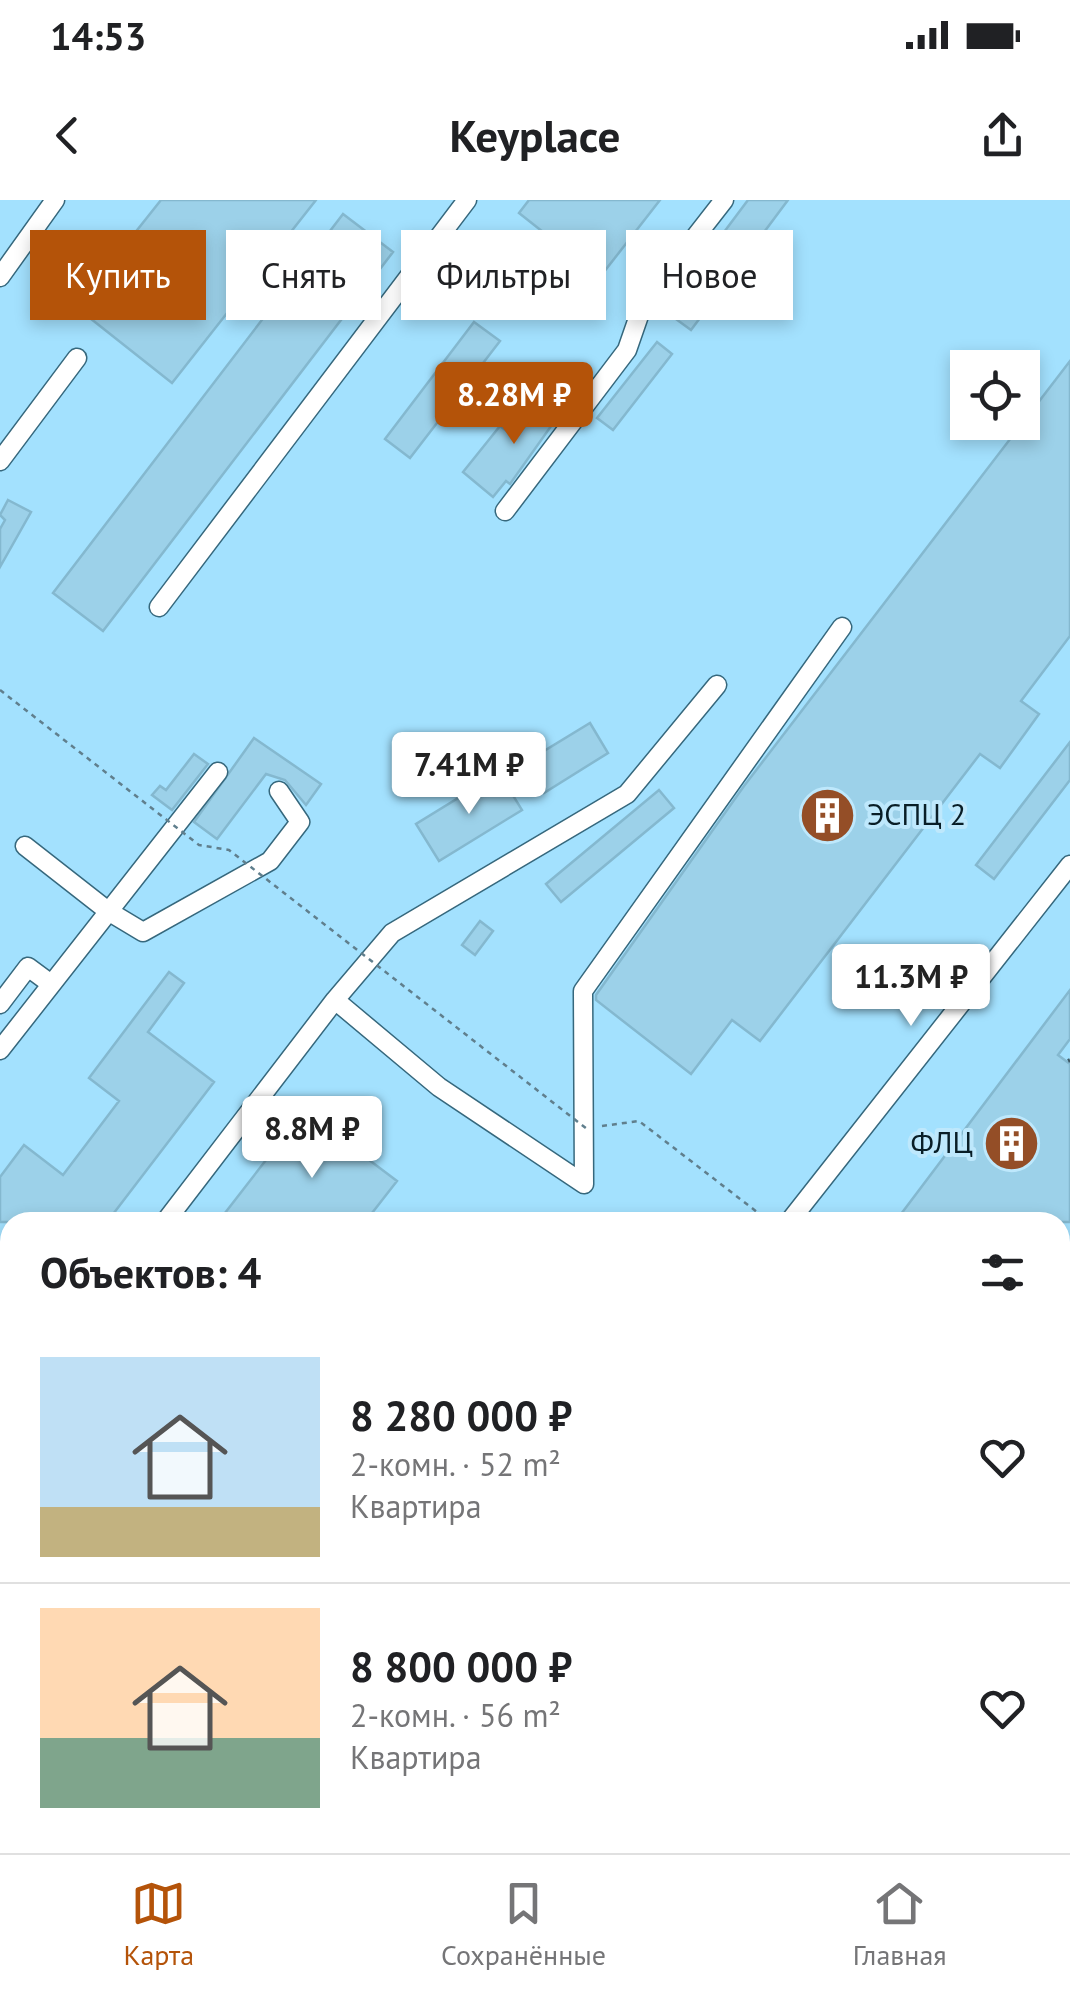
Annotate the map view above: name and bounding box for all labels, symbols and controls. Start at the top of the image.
text: 14:53 [50,11,146,60]
text: Keyplace [450,106,620,164]
icon: back [40,108,95,163]
icon: share [975,108,1030,163]
chip: Купить [30,230,206,320]
chip: Снять [226,230,381,320]
chip: Фильтры [401,230,606,320]
chip: Новое [626,230,793,320]
map controls [950,350,1040,440]
button: locate [950,350,1040,440]
pin: 8.28M ₽ [422,362,606,447]
text: 8.28M ₽ [457,373,571,415]
pin: 7.41M ₽ [377,732,561,817]
text: 7.41M ₽ [414,743,524,785]
building icon: ЭСПЦ 2 [798,785,858,845]
place label: ЭСПЦ 2 [867,794,966,833]
pin: 11.3M ₽ [819,944,1003,1029]
text: 11.3M ₽ [854,955,968,997]
pin: 8.8M ₽ [231,1096,393,1181]
text: 8.8M ₽ [264,1107,360,1149]
building icon: ФЛЦ [982,1113,1042,1173]
place label: ФЛЦ [911,1122,973,1161]
text: Объектов: 4 [40,1245,261,1300]
icon: filters [975,1245,1030,1300]
text: 8 280 000 ₽ [350,1388,572,1443]
icon: home [120,1397,240,1517]
icon: heart [975,1430,1030,1485]
text: 2-комн. · 52 m² [350,1443,561,1485]
text: Квартира [350,1485,482,1527]
text: 8 800 000 ₽ [350,1639,572,1694]
icon: home [120,1648,240,1768]
icon: heart [975,1681,1030,1736]
text: 2-комн. · 56 m² [350,1694,561,1736]
text: Квартира [350,1736,482,1778]
tab: Карта [123,1876,194,1973]
tab: Сохранённые [441,1876,606,1973]
tab: Главная [853,1876,947,1973]

